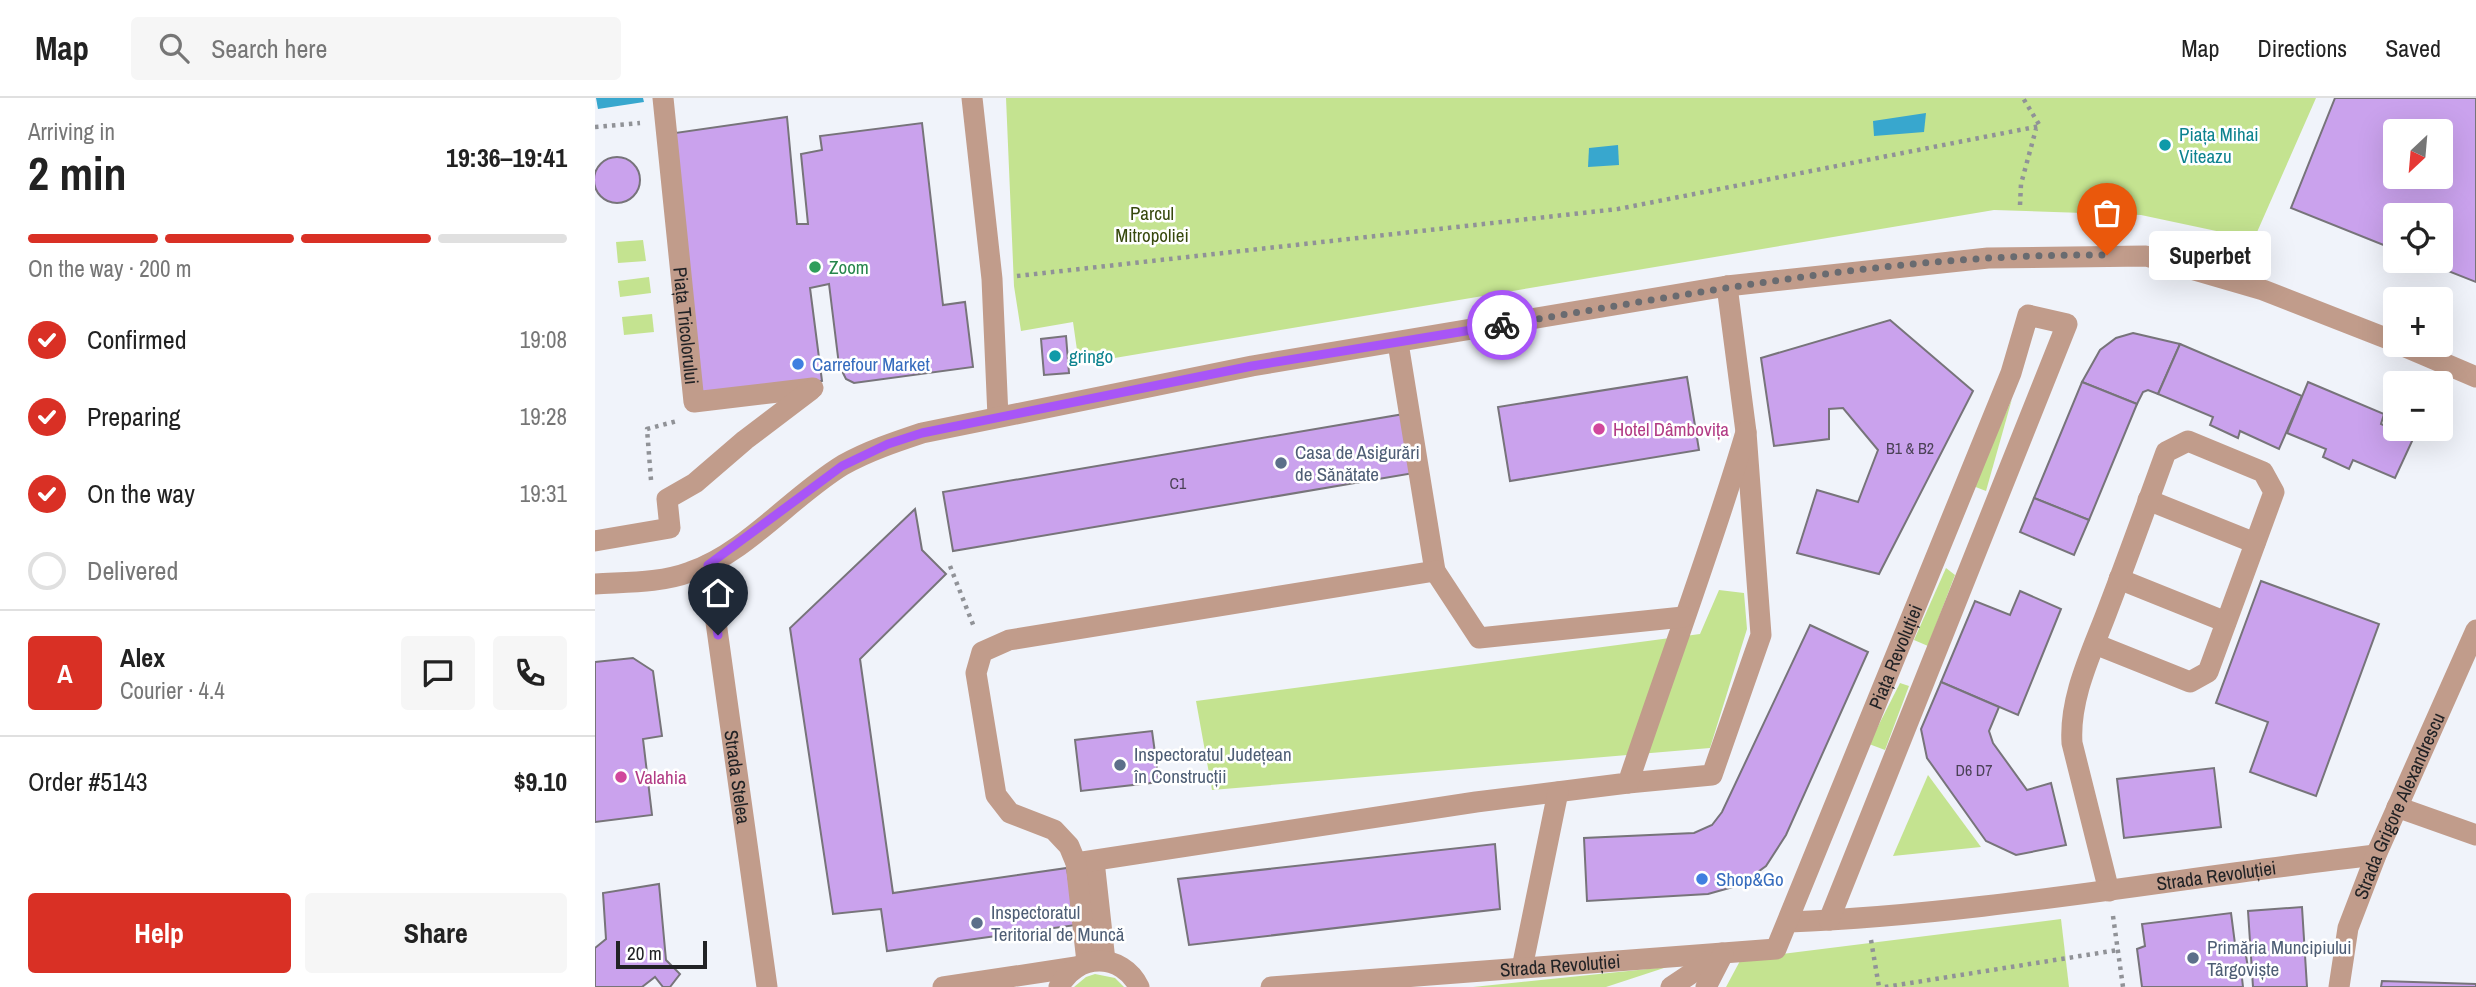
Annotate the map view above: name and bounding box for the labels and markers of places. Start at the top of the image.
place label: Piața Mihai Viteazu [2179,121,2259,169]
marker: Piața Mihai Viteazu [2157,137,2173,153]
pin [2077,183,2137,255]
callout: Superbet [2149,230,2271,280]
place label: Zoom [829,254,869,280]
marker: Zoom [807,259,823,275]
place label: gringo [1069,343,1113,369]
marker: gringo [1047,348,1063,364]
place label: Carrefour Market [812,351,930,377]
marker: Carrefour Market [790,356,806,372]
place label: Hotel Dâmbovița [1613,416,1729,442]
marker: Hotel Dâmbovița [1591,421,1607,437]
place label: Casa de Asigurări de Sănătate [1295,439,1420,487]
marker: Casa de Asigurări de Sănătate [1273,455,1289,471]
pin [688,563,748,635]
place label: Inspectoratul Județean în Construcții [1133,741,1292,789]
marker: Inspectoratul Județean în Construcții [1112,757,1128,773]
place label: Valahia [635,764,687,790]
marker: Valahia [613,769,629,785]
place label: Shop&Go [1716,866,1784,892]
marker: Shop&Go [1694,871,1710,887]
place label: Inspectoratul Teritorial de Muncă [991,899,1125,947]
marker: Inspectoratul Teritorial de Muncă [969,915,985,931]
place label: Primăria Muncipiului Târgoviște [2207,934,2352,982]
marker: Primăria Muncipiului Târgoviște [2185,950,2201,966]

